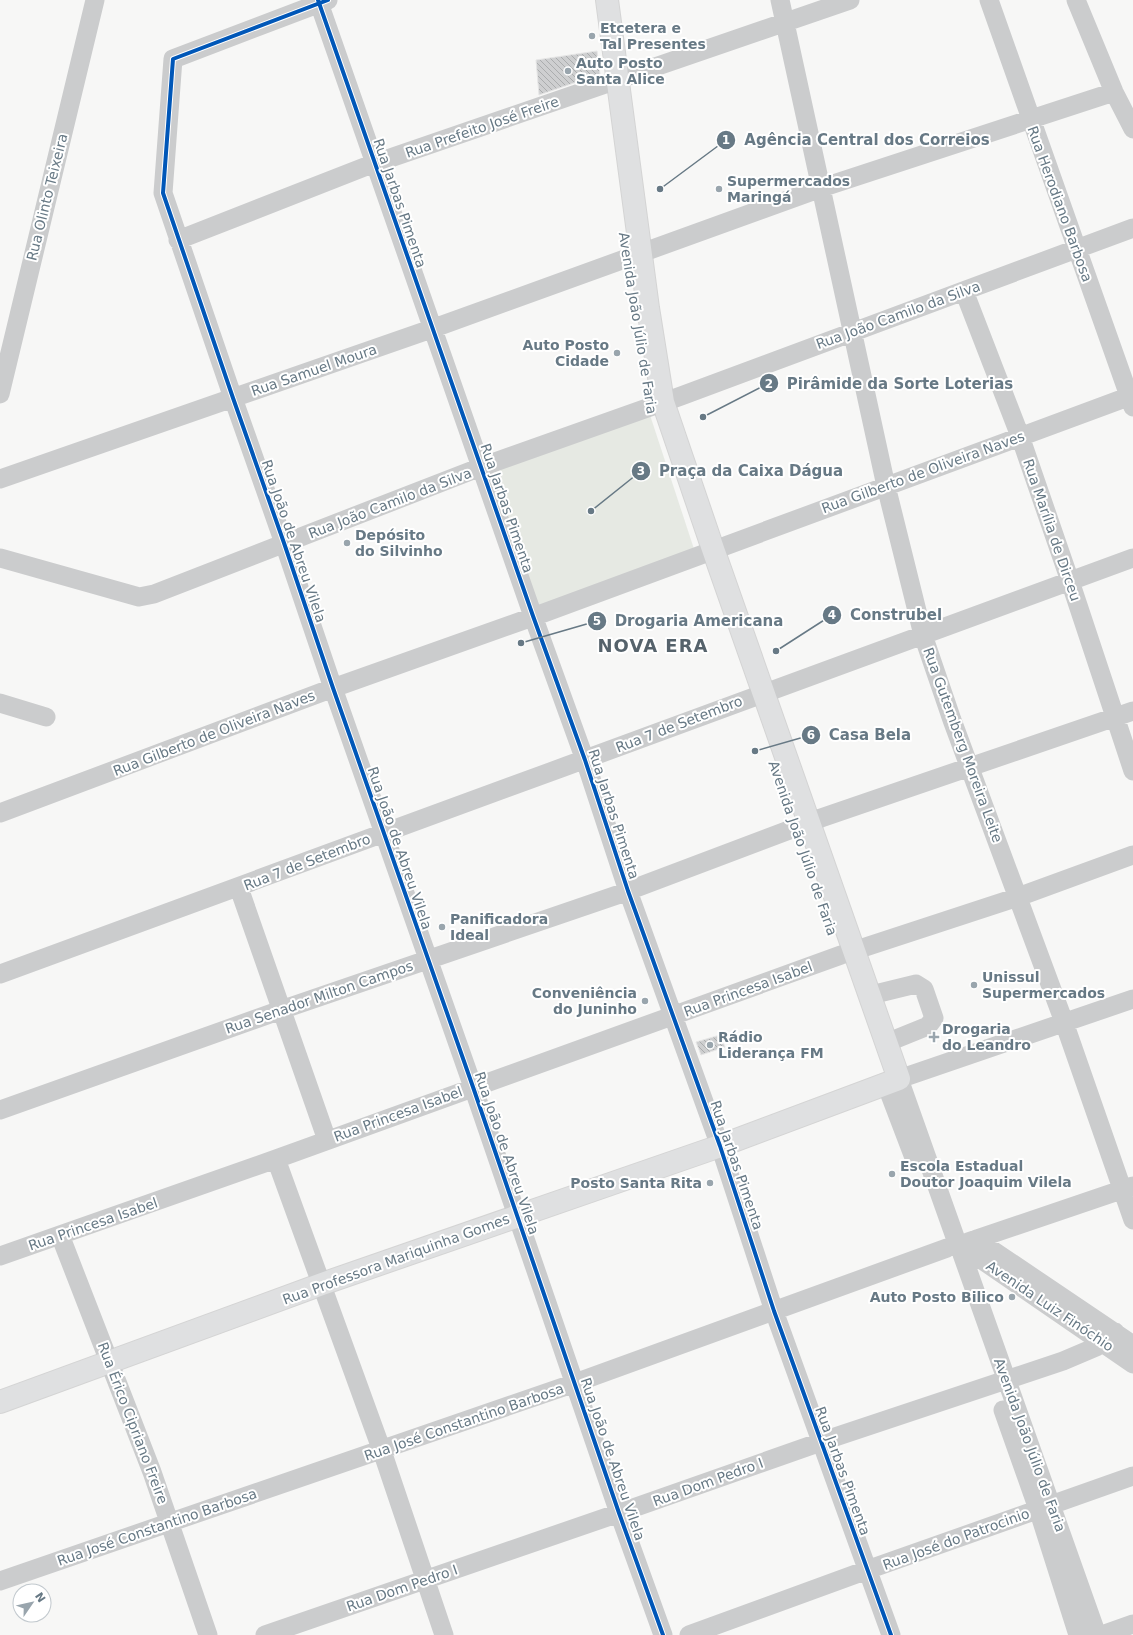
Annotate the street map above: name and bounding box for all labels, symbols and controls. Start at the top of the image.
place label: Etcetera e Tal Presentes [600,20,706,52]
marker: Etcetera e Tal Presentes [587,31,597,41]
place label: Auto Posto Santa Alice [576,55,665,87]
marker: Auto Posto Santa Alice [563,66,573,76]
street label: Rua Prefeito José Freire [403,93,561,161]
street label: Rua Herodiano Barbosa [1024,124,1096,284]
callout: Agência Central dos Correios [716,126,997,153]
text: Agência Central dos Correios [744,131,990,149]
street label: Rua Olinto Teixeira [23,132,71,262]
text: 1 [722,133,730,147]
street label: Rua Jarbas Pimenta [370,136,430,270]
place label: Supermercados Maringá [727,173,850,205]
marker: Supermercados Maringá [714,184,724,194]
street label: Avenida João Júlio de Faria [616,231,660,415]
street label: Rua João Camilo da Silva [814,278,982,352]
place label: Auto Posto Cidade [522,337,609,369]
street label: Rua Samuel Moura [249,341,379,399]
marker: Auto Posto Cidade [612,348,622,358]
callout: Pirâmide da Sorte Loterias [759,370,1021,397]
text: Pirâmide da Sorte Loterias [787,375,1013,393]
text: 2 [765,377,773,391]
street label: Rua Gilberto de Oliveira Naves [819,428,1027,516]
street label: Rua Jarbas Pimenta [477,441,537,575]
street label: Rua João de Abreu Vilela [259,457,329,625]
callout: Praça da Caixa Dágua [631,457,851,484]
street label: Rua Marília de Dirceu [1020,457,1084,603]
text: Praça da Caixa Dágua [659,462,843,480]
street label: Rua João Camilo da Silva [306,464,474,542]
text: 3 [637,464,645,478]
place label: Depósito do Silvinho [355,527,443,559]
marker: Depósito do Silvinho [342,538,352,548]
callout: Construbel [822,601,950,628]
text: Construbel [850,606,942,624]
callout: Drogaria Americana [587,607,791,634]
text: 4 [828,608,836,622]
text: Drogaria Americana [615,612,783,630]
text: 5 [593,614,601,628]
district label: NOVA ERA [598,635,708,656]
street label: Rua Gutemberg Moreira Leite [920,645,1006,845]
street label: Rua Gilberto de Oliveira Naves [111,687,317,779]
street label: Rua 7 de Setembro [613,692,745,756]
callout: Casa Bela [801,721,919,748]
text: Casa Bela [829,726,911,744]
text: 6 [807,728,815,742]
street label: Rua Jarbas Pimenta [585,747,643,881]
street label: Avenida João Júlio de Faria [765,758,841,938]
street label: Rua João de Abreu Vilela [365,764,435,932]
street label: Rua 7 de Setembro [241,830,373,894]
place label: Panificadora Ideal [450,911,548,943]
marker: Panificadora Ideal [437,922,447,932]
street label: Rua Senador Milton Campos [223,957,415,1037]
street label: Rua Princesa Isabel [681,958,815,1020]
place label: Unissul Supermercados [982,969,1105,1001]
marker: Unissul Supermercados [969,980,979,990]
place label: Conveniência do Juninho [532,985,637,1017]
marker: Conveniência do Juninho [640,996,650,1006]
place label: Drogaria do Leandro [942,1021,1031,1053]
place label: Rádio Liderança FM [718,1029,824,1061]
marker: Drogaria do Leandro [929,1032,939,1042]
marker: Rádio Liderança FM [705,1040,715,1050]
street label: Rua João de Abreu Vilela [472,1069,542,1237]
street label: Rua Princesa Isabel [331,1083,465,1145]
street label: Rua Jarbas Pimenta [707,1098,767,1232]
place label: Escola Estadual Doutor Joaquim Vilela [900,1158,1072,1190]
marker: Escola Estadual Doutor Joaquim Vilela [887,1169,897,1179]
place label: Posto Santa Rita [570,1175,702,1191]
marker: Posto Santa Rita [705,1178,715,1188]
street label: Rua Princesa Isabel [26,1194,160,1254]
street label: Rua Professora Mariquinha Gomes [280,1210,512,1308]
street label: Avenida Luiz Finóchio [983,1257,1117,1355]
place label: Auto Posto Bilico [870,1289,1004,1305]
marker: Auto Posto Bilico [1007,1292,1017,1302]
street label: Rua Érico Cipriano Freire [95,1340,171,1506]
street label: Avenida João Júlio de Faria [991,1356,1069,1534]
street label: Rua João de Abreu Vilela [578,1375,648,1543]
street label: Rua José Constantino Barbosa [362,1380,566,1464]
street label: Rua Jarbas Pimenta [812,1404,874,1538]
street label: Rua Dom Pedro I [651,1455,765,1509]
street label: Rua José Constantino Barbosa [55,1485,259,1569]
street label: Rua José do Patrocinio [881,1505,1031,1573]
street label: Rua Dom Pedro I [344,1561,460,1615]
north arrow [12,1583,52,1623]
text: N [32,1590,48,1605]

